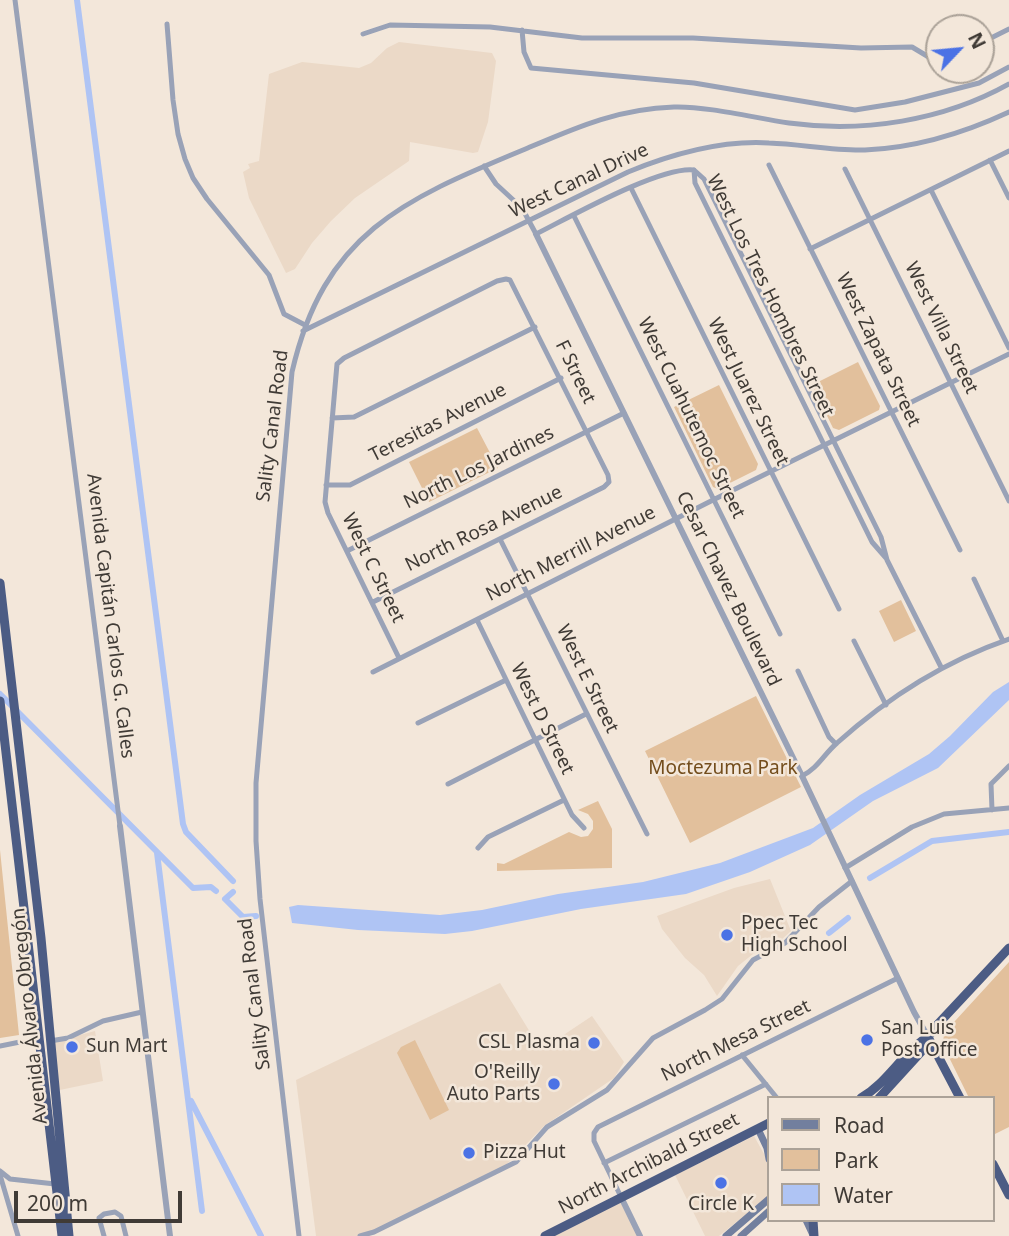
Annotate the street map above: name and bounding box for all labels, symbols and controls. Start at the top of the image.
north arrow [925,14,995,84]
text: N [962,28,992,53]
street label: West Canal Drive [506,139,652,223]
street label: West Los Tres Hombres Street [701,171,839,421]
street label: West Villa Street [899,258,983,398]
street label: West Zapata Street [831,269,925,431]
street label: West Cuahutemoc Street [632,314,750,522]
street label: West Juarez Street [702,314,794,470]
street label: F Street [550,337,600,407]
street label: Sality Canal Road [252,349,294,503]
street label: Teresitas Avenue [366,379,510,467]
street label: North Los Jardines [400,422,558,514]
street label: Avenida Capitán Carlos G. Calles [81,472,139,760]
street label: North Rosa Avenue [402,481,566,577]
street label: Cesar Chavez Boulevard [671,488,785,690]
street label: North Merrill Avenue [482,501,660,607]
street label: West C Street [337,510,409,626]
street label: West E Street [551,621,623,737]
street label: West D Street [505,660,579,778]
park label: Moctezuma Park [648,758,798,780]
street label: Avenida Álvaro Obregón [7,907,53,1125]
place label: Ppec Tec High School [741,913,848,957]
street label: Sality Canal Road [234,917,276,1071]
marker: Ppec Tec High School [719,927,735,943]
street label: North Mesa Street [658,995,814,1087]
place label: San Luis Post Office [881,1018,978,1062]
place label: CSL Plasma [478,1032,580,1054]
marker: San Luis Post Office [859,1032,875,1048]
marker: CSL Plasma [586,1035,602,1051]
place label: Sun Mart [86,1036,167,1058]
marker: Sun Mart [64,1039,80,1055]
place label: O'Reilly Auto Parts [447,1062,540,1106]
marker: O'Reilly Auto Parts [546,1076,562,1092]
legend [768,1096,995,1222]
street label: North Archibald Street [555,1109,743,1219]
text: Road [834,1111,884,1139]
place label: Pizza Hut [483,1142,566,1164]
marker: Pizza Hut [461,1145,477,1161]
text: Park [834,1146,878,1174]
marker: Circle K [713,1175,729,1191]
scale bar [18,1176,186,1220]
text: Water [834,1181,893,1209]
text: 200 m [27,1189,88,1217]
place label: Circle K [688,1194,754,1216]

